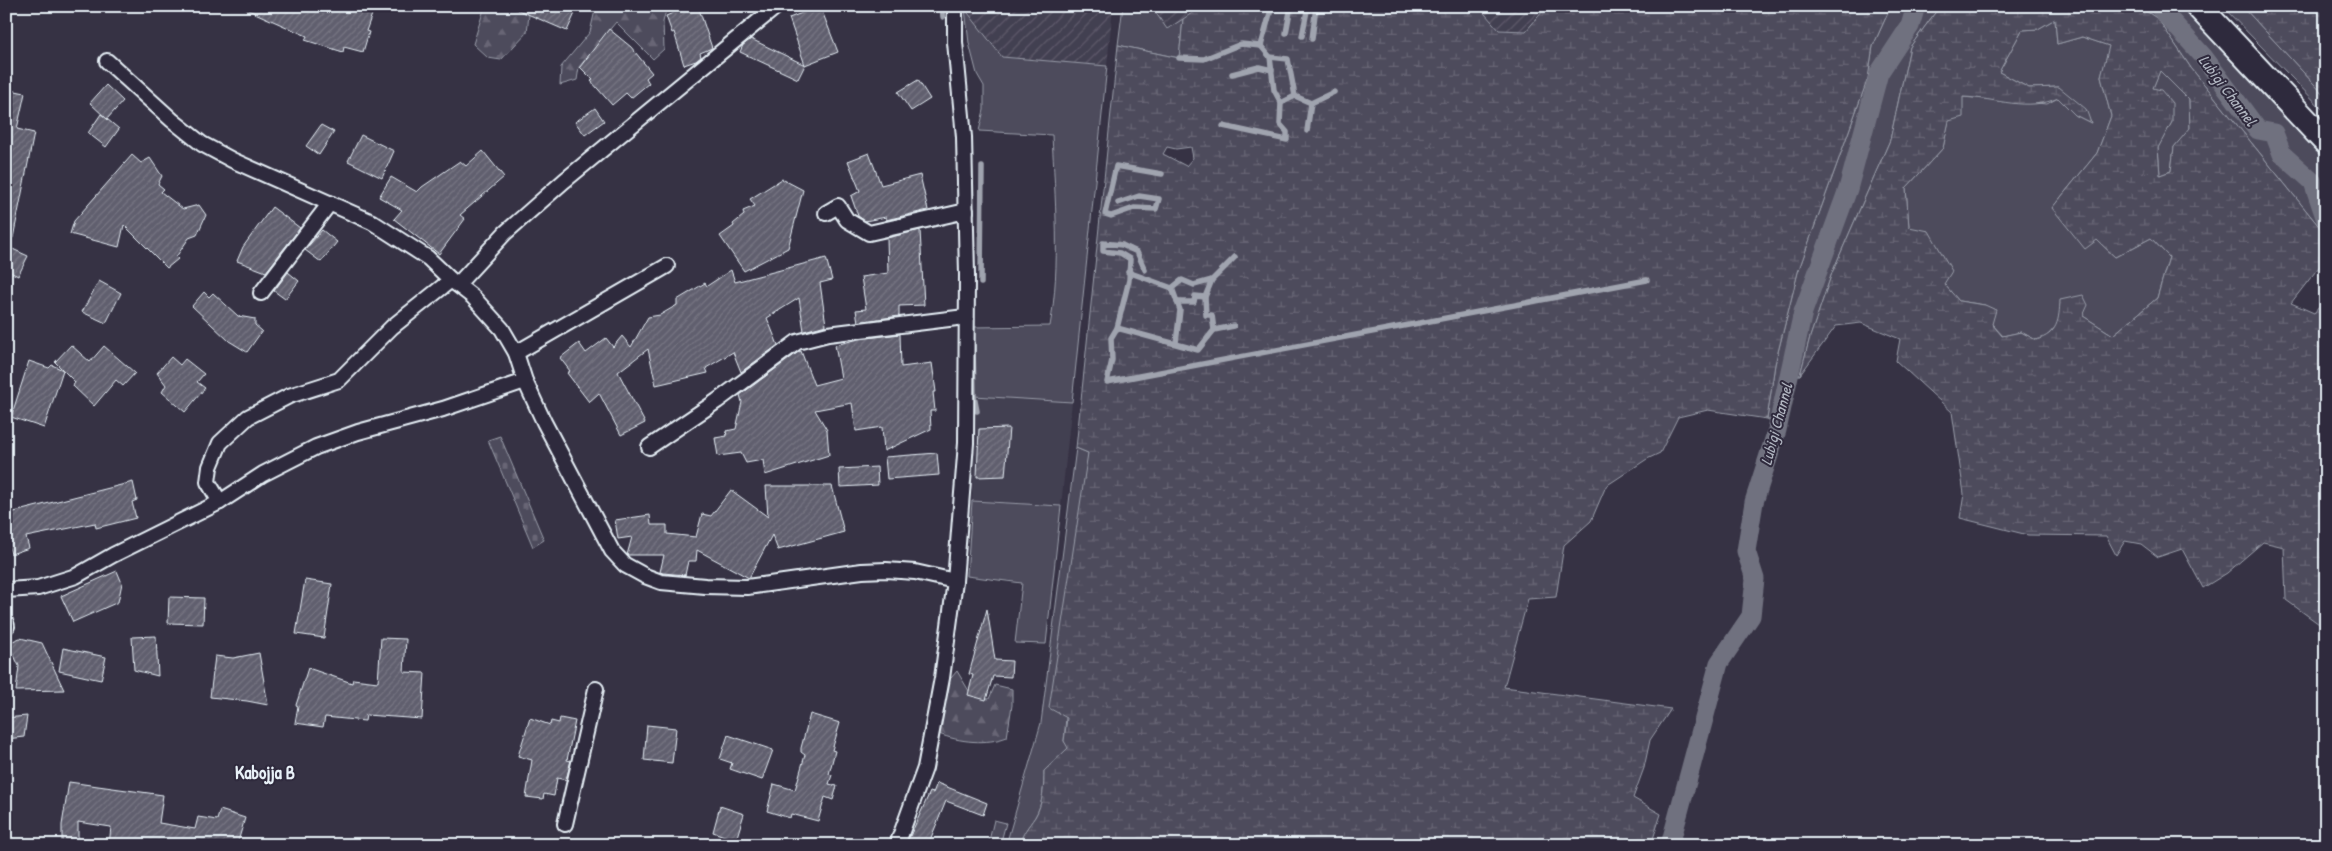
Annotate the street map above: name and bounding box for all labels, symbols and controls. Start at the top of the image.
water label: Lubigi Channel [2194,50,2262,131]
water label: Lubigi Channel [1755,380,1798,467]
district label: Kabojja B [235,760,295,785]

